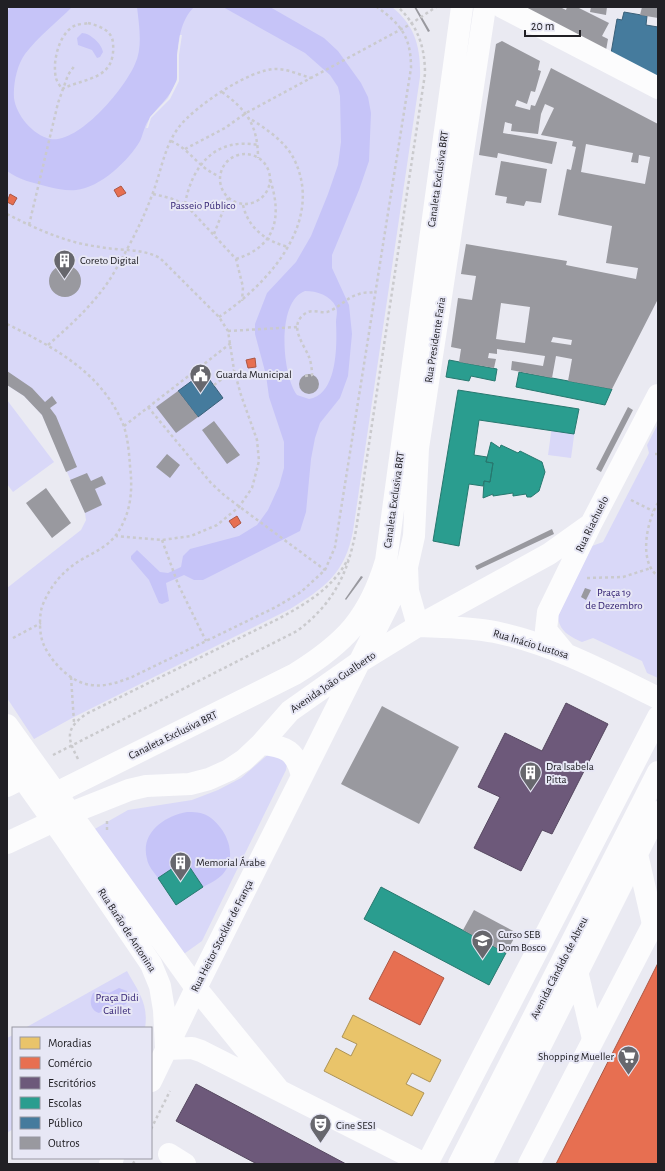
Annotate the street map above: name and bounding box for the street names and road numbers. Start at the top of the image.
street label: Canaleta Exclusiva BRT [426,130,450,228]
street label: Rua Presidente Faria [423,296,447,384]
street label: Canaleta Exclusiva BRT [382,451,406,549]
street label: Rua Riachuelo [574,494,610,554]
street label: Rua Inácio Lustosa [492,627,570,661]
street label: Avenida João Gualberto [288,649,378,715]
street label: Canaleta Exclusiva BRT [127,708,220,761]
street label: Rua Heitor Stockler de França [189,878,255,994]
street label: Rua Barão de Antonina [96,886,158,974]
street label: Avenida Cândido de Abreu [528,915,590,1021]

